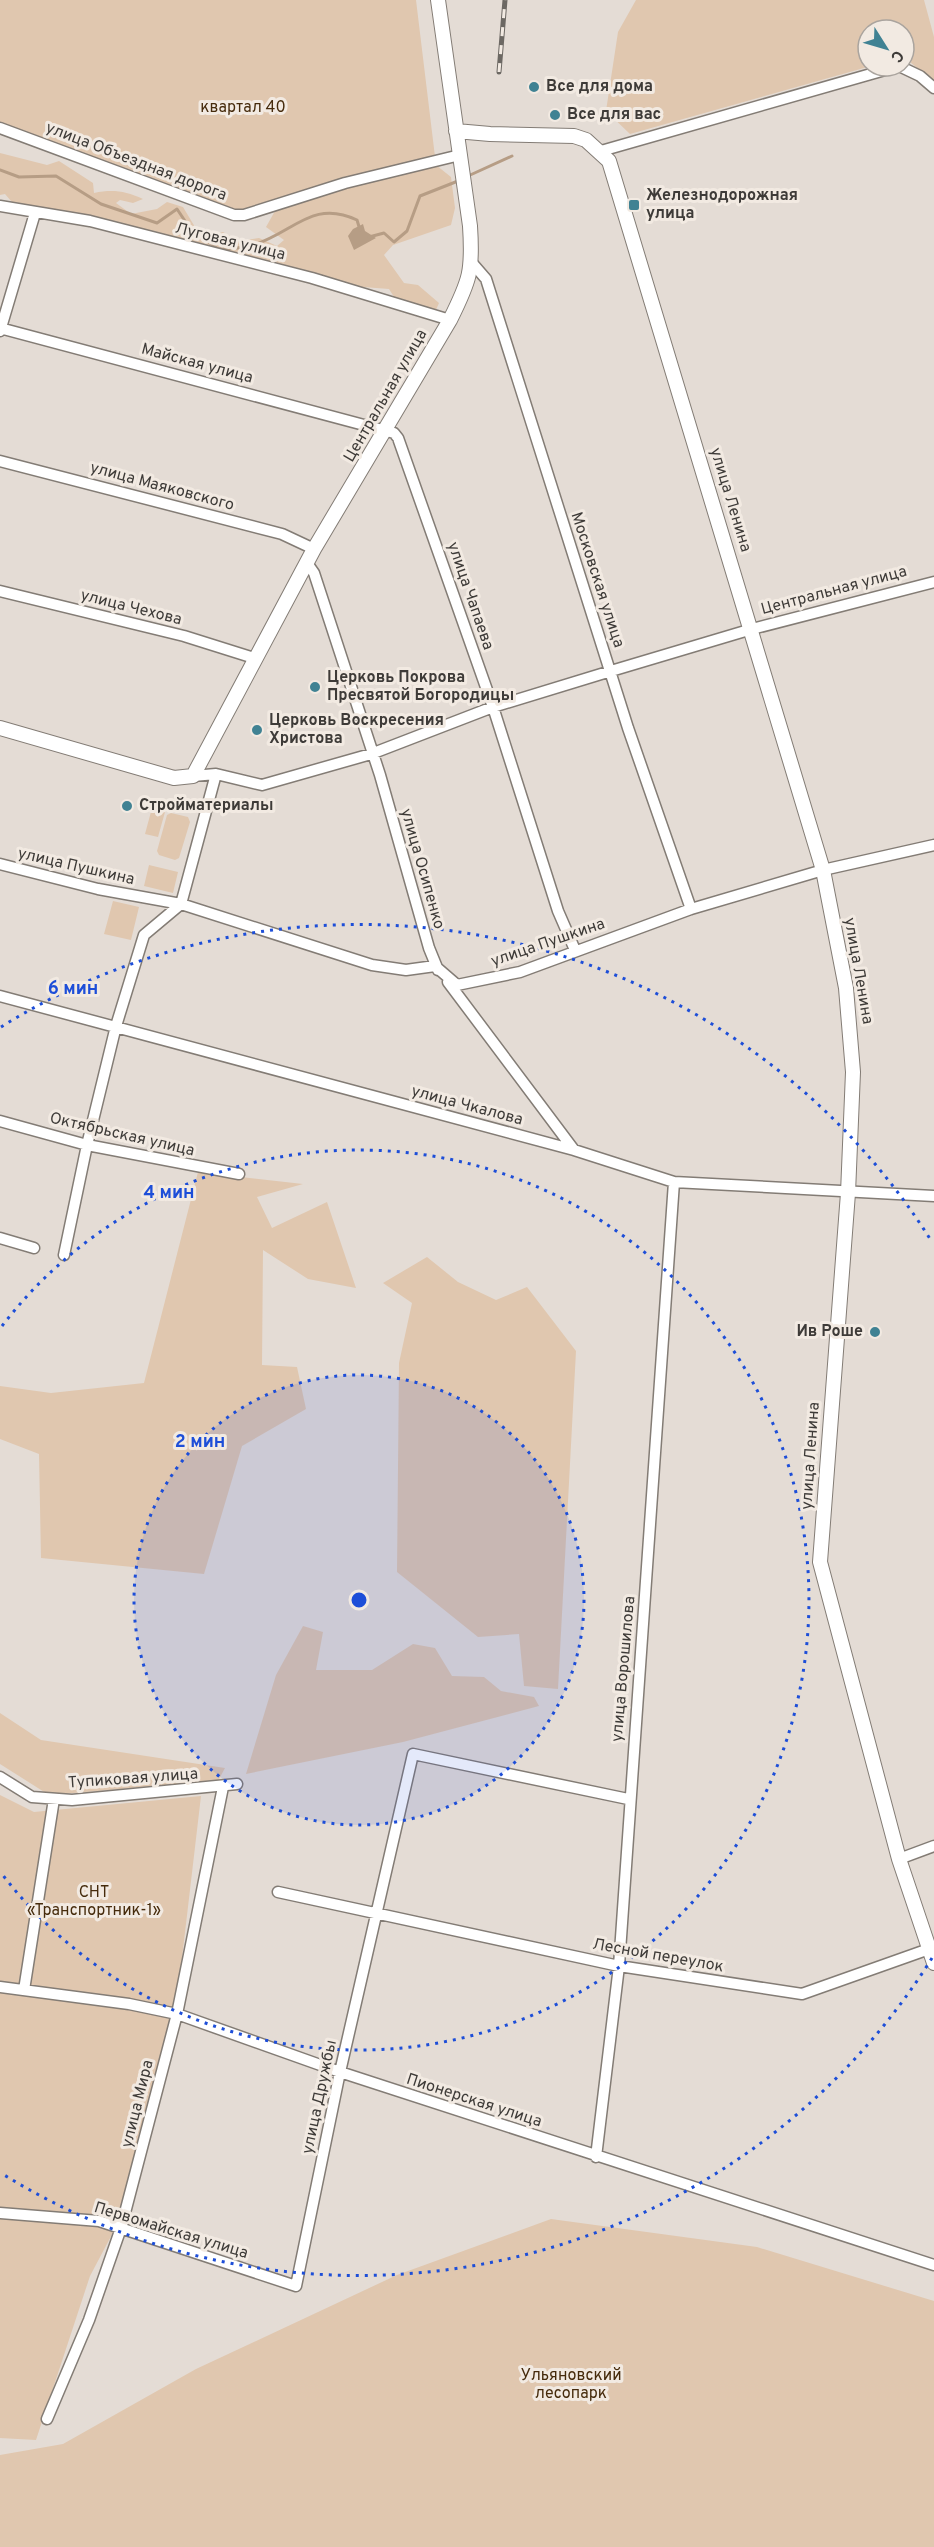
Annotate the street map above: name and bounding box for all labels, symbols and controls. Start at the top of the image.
north arrow [856,18,916,78]
text: С [885,46,907,66]
place label: Все для дома [546,77,653,97]
marker: Все для дома [527,80,541,94]
park label: квартал 40 [200,98,286,118]
place label: Все для вас [567,105,661,125]
marker: Все для вас [548,108,562,122]
street label: улица Объездная дорога [43,118,229,206]
place label: Железнодорожная улица [646,186,798,224]
marker: Железнодорожная улица [627,198,641,212]
street label: Луговая улица [173,219,287,265]
street label: Центральная улица [340,326,432,466]
street label: Майская улица [139,339,255,389]
street label: улица Ленина [705,445,755,555]
street label: улица Маяковского [88,458,236,516]
street label: Московская улица [566,510,628,650]
street label: улица Чапаева [442,539,498,653]
street label: Центральная улица [759,562,909,620]
street label: улица Чехова [78,586,184,630]
place label: Церковь Покрова Пресвятой Богородицы [327,668,514,706]
marker: Церковь Покрова Пресвятой Богородицы [308,680,322,694]
place label: Церковь Воскресения Христова [269,711,444,749]
marker: Церковь Воскресения Христова [250,723,264,737]
place label: Стройматериалы [139,796,274,816]
marker: Стройматериалы [120,799,134,813]
street label: улица Осипенко [395,806,449,932]
street label: улица Пушкина [16,844,136,890]
street label: улица Пушкина [488,914,608,972]
street label: улица Ленина [839,916,877,1026]
text: 6 мин [48,978,98,1001]
street label: улица Чкалова [409,1081,525,1131]
street label: Октябрьская улица [48,1109,196,1161]
text: 4 мин [143,1182,195,1205]
place label: Ив Роше [796,1322,863,1342]
marker: Ив Роше [868,1325,882,1339]
street label: улица Ленина [797,1401,825,1511]
text: 2 мин [175,1431,225,1454]
centre of rings [349,1590,369,1610]
street label: улица Ворошилова [608,1595,640,1743]
street label: Тупиковая улица [67,1764,199,1794]
park label: СНТ «Транспортник-1» [27,1883,161,1921]
street label: Лесной переулок [591,1935,725,1977]
street label: улица Дружбы [298,2038,342,2156]
street label: улица Мира [117,2058,159,2150]
street label: Пионерская улица [404,2070,544,2132]
street label: Первомайская улица [91,2198,251,2264]
park label: Ульяновский лесопарк [520,2366,622,2404]

